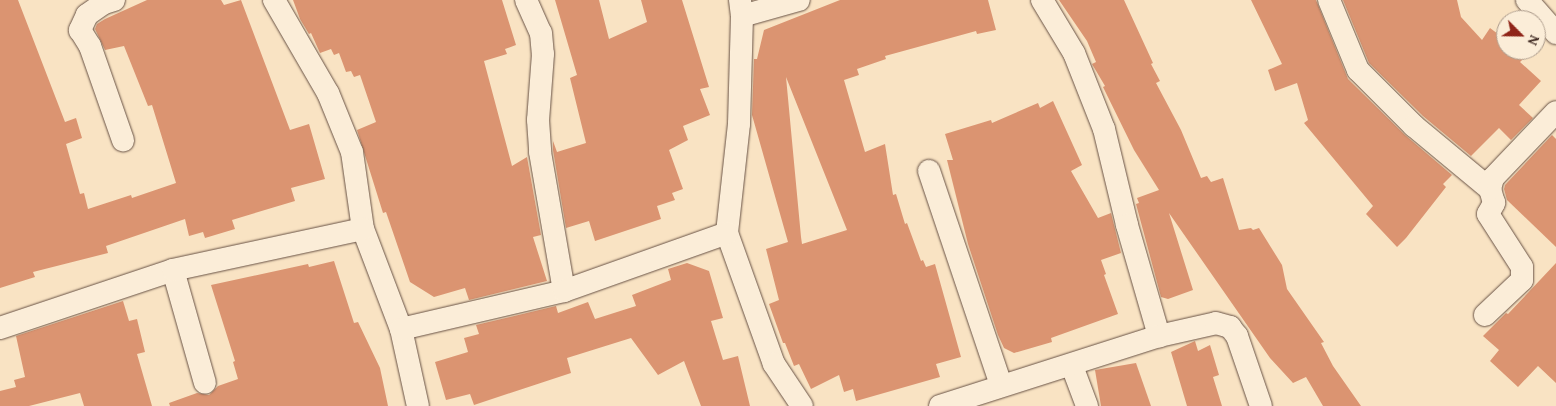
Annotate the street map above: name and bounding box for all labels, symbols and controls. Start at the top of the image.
north arrow [1496,10,1546,60]
text: N [1523,32,1545,49]

